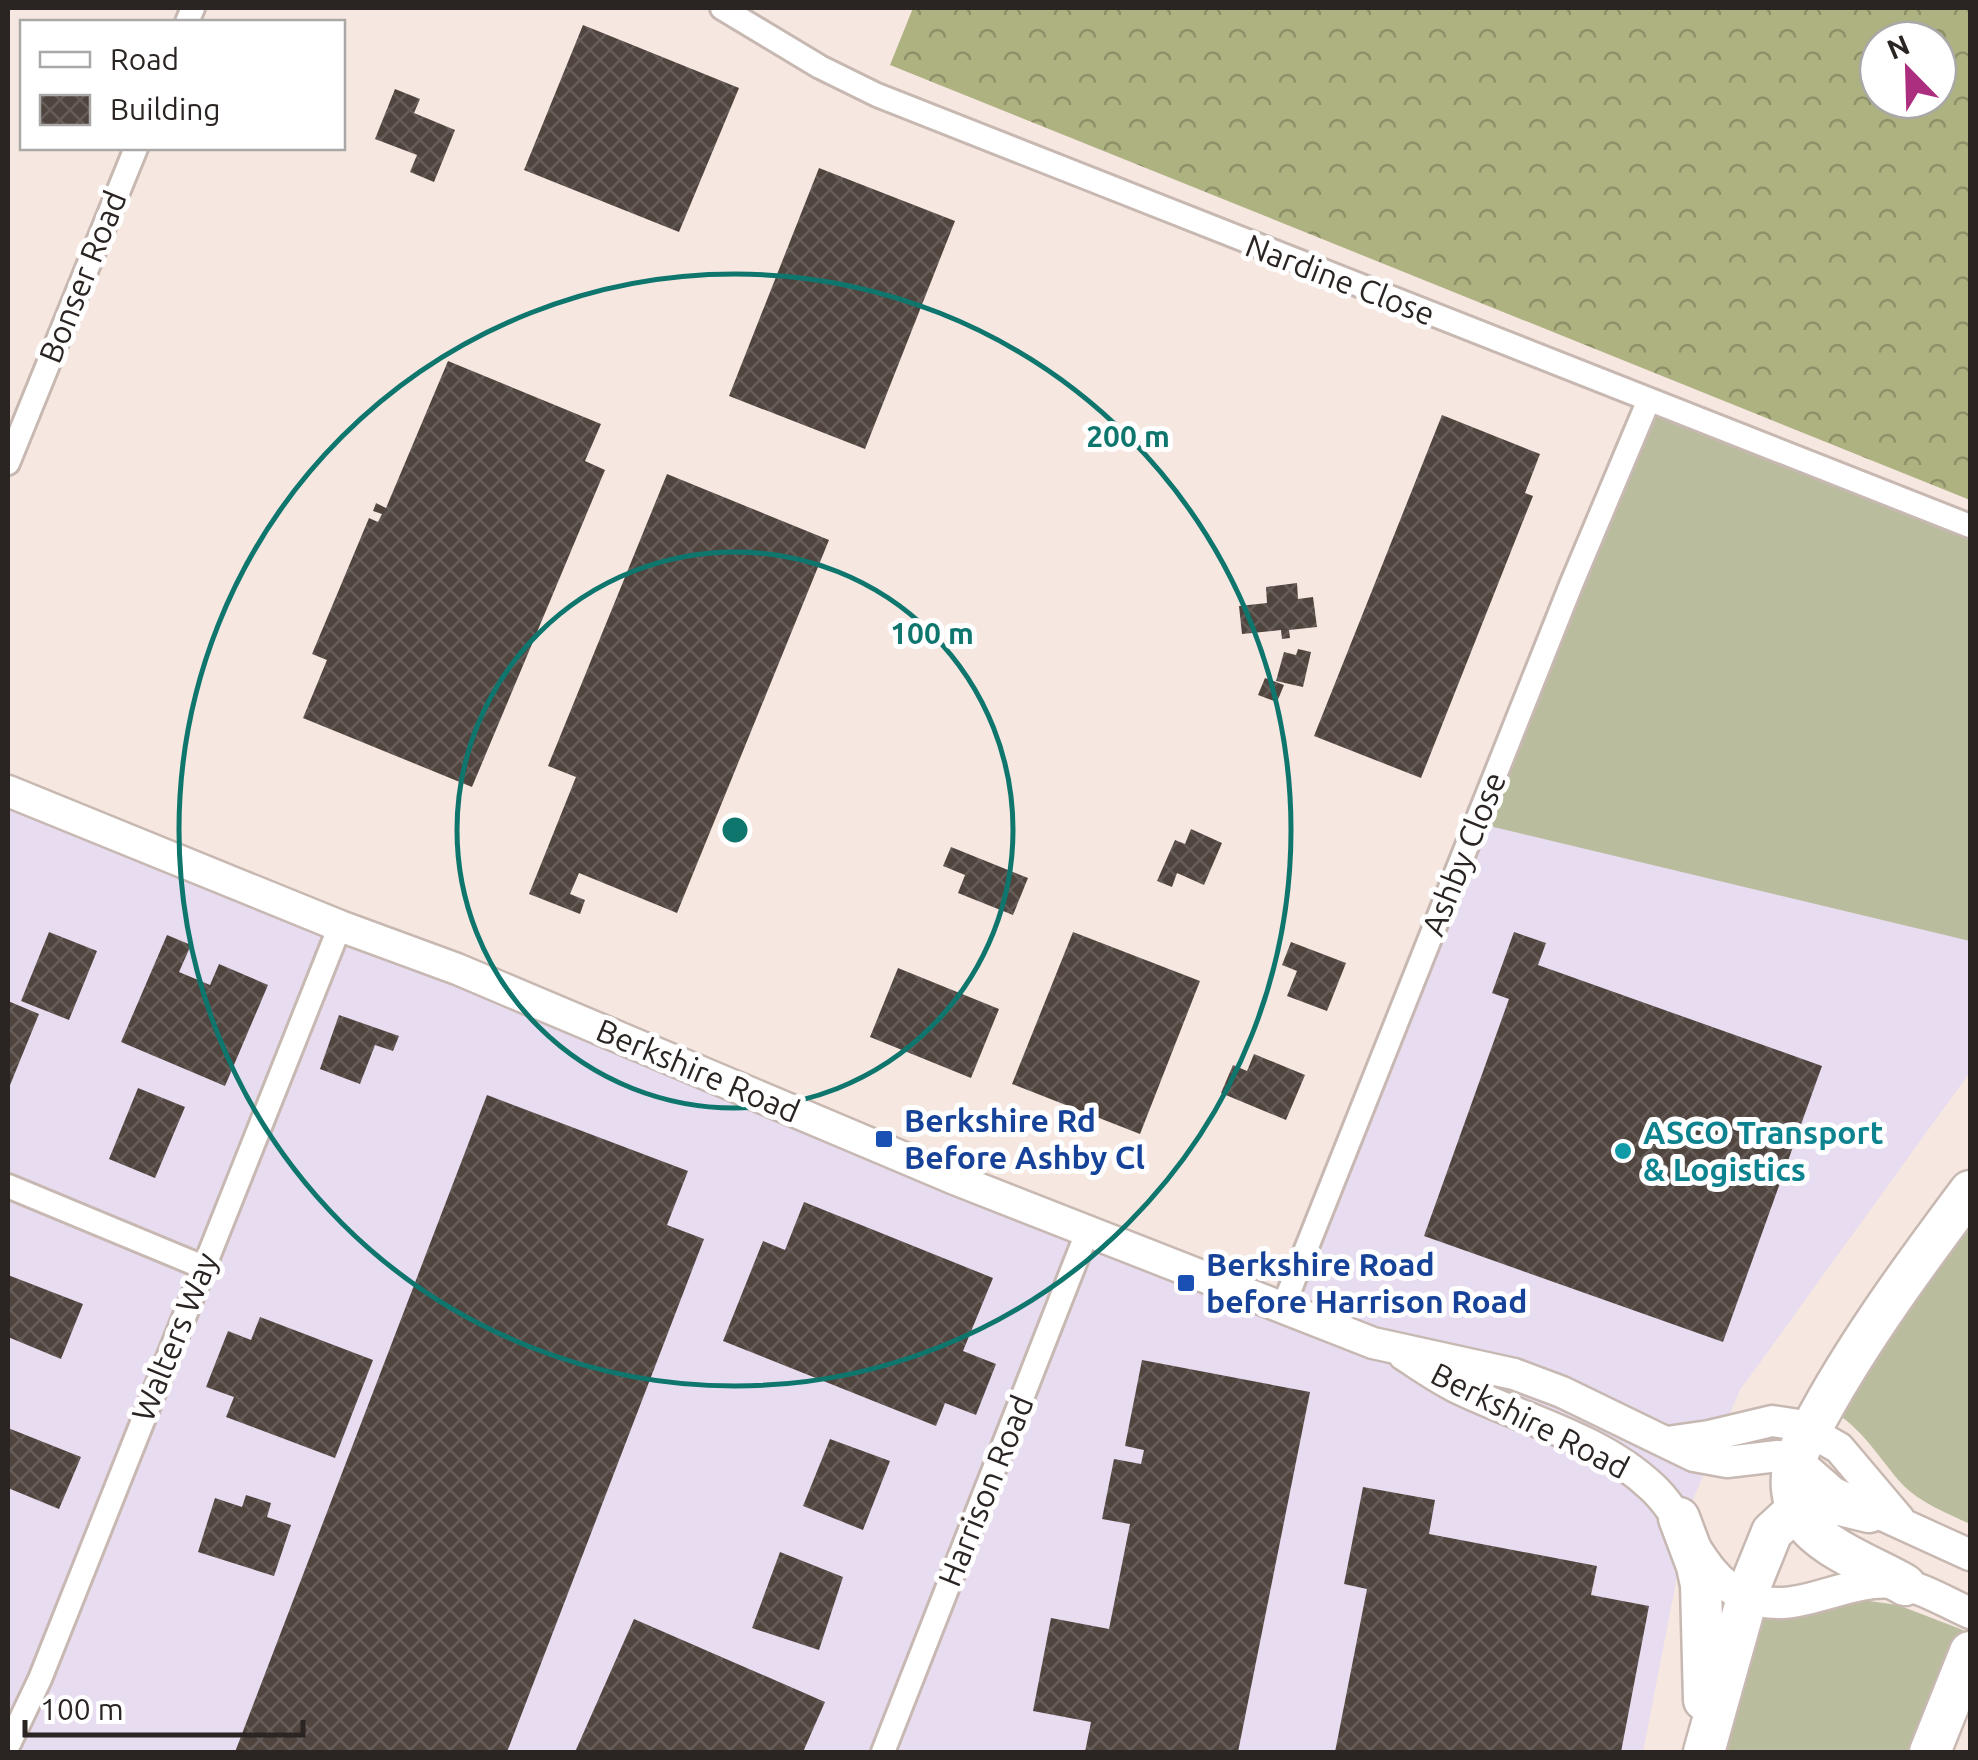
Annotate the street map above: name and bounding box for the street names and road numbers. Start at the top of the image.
street label: Bonser Road [31,185,133,368]
street label: Nardine Close [1241,227,1440,332]
street label: Ashby Close [1414,767,1512,941]
street label: Berkshire Road [591,1011,805,1129]
street label: Walters Way [124,1247,224,1426]
street label: Berkshire Road [1426,1355,1635,1485]
street label: Harrison Road [930,1390,1040,1591]

